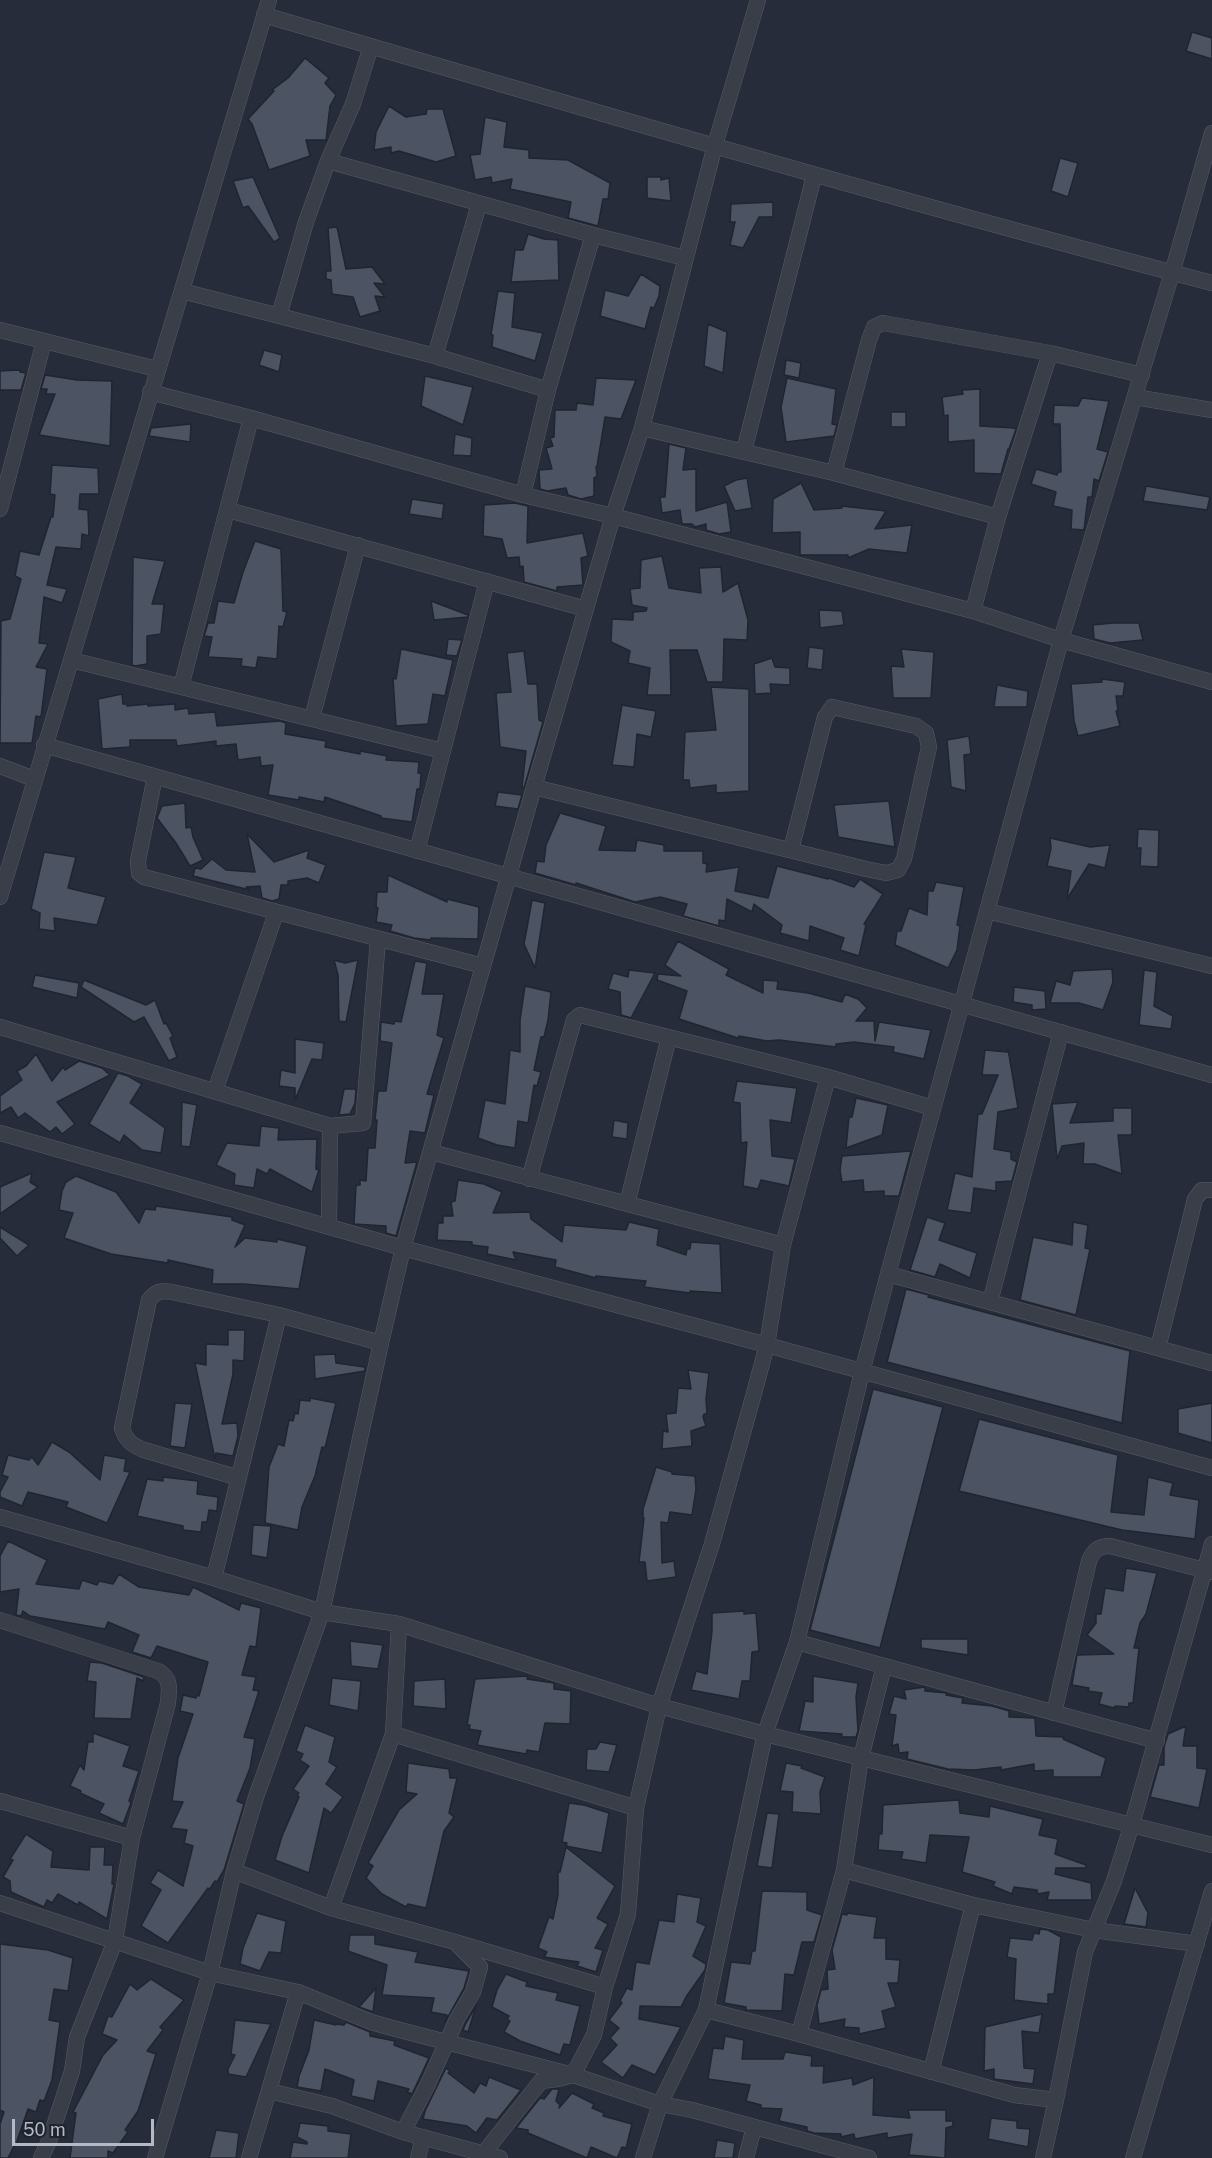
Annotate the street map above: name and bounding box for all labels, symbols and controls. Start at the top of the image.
scale bar [15,2107,158,2145]
text: 50 m [23,2119,66,2140]

